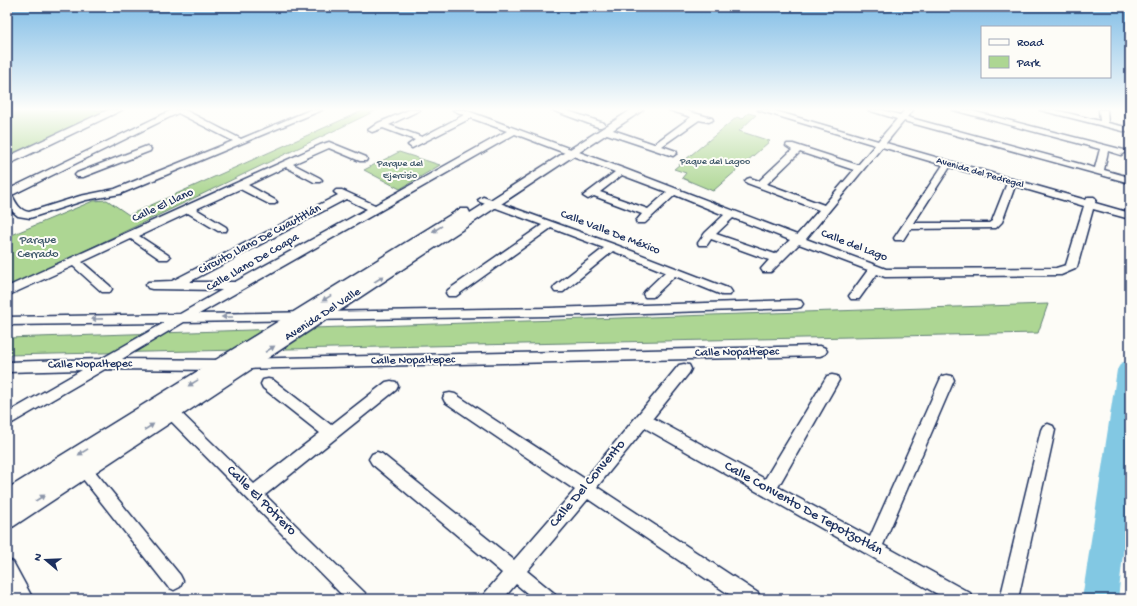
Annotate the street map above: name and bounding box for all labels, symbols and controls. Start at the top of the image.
legend [981,26,1111,78]
text: Road [1017,37,1044,51]
text: Park [1016,57,1042,71]
street label: Avenida del Pedregal [935,155,1025,191]
park label: Paque del Lagoo [679,156,750,168]
park label: Parque del Ejercisio [376,158,423,182]
street label: Calle El Llano [130,186,196,226]
street label: Circuito Llano De Cuautitlán [196,202,324,278]
street label: Calle Valle De México [558,208,662,258]
one-way arrow [432,225,442,233]
street label: Calle del Lago [819,227,889,265]
street label: Calle Llano De Coapa [204,231,302,295]
park label: Parque Cerrado [17,234,59,262]
one-way arrow [373,275,385,282]
street label: Avenida Del Valle [282,285,364,345]
one-way arrow [322,294,332,302]
one-way arrow [220,314,233,320]
one-way arrow [90,316,103,322]
one-way arrow [265,345,275,353]
street label: Calle Nopaltepec [695,345,780,361]
street label: Calle Nopaltepec [371,353,456,369]
street label: Calle Nopaltepec [48,357,133,373]
one-way arrow [187,379,199,386]
one-way arrow [144,423,154,431]
street label: Calle Del Convento [546,437,630,531]
one-way arrow [78,448,88,456]
street label: Calle Convento De Tepotzotlán [721,458,886,560]
street label: Calle El Potrero [222,462,300,540]
one-way arrow [34,494,46,501]
north arrow [26,540,66,580]
text: N [32,552,45,563]

